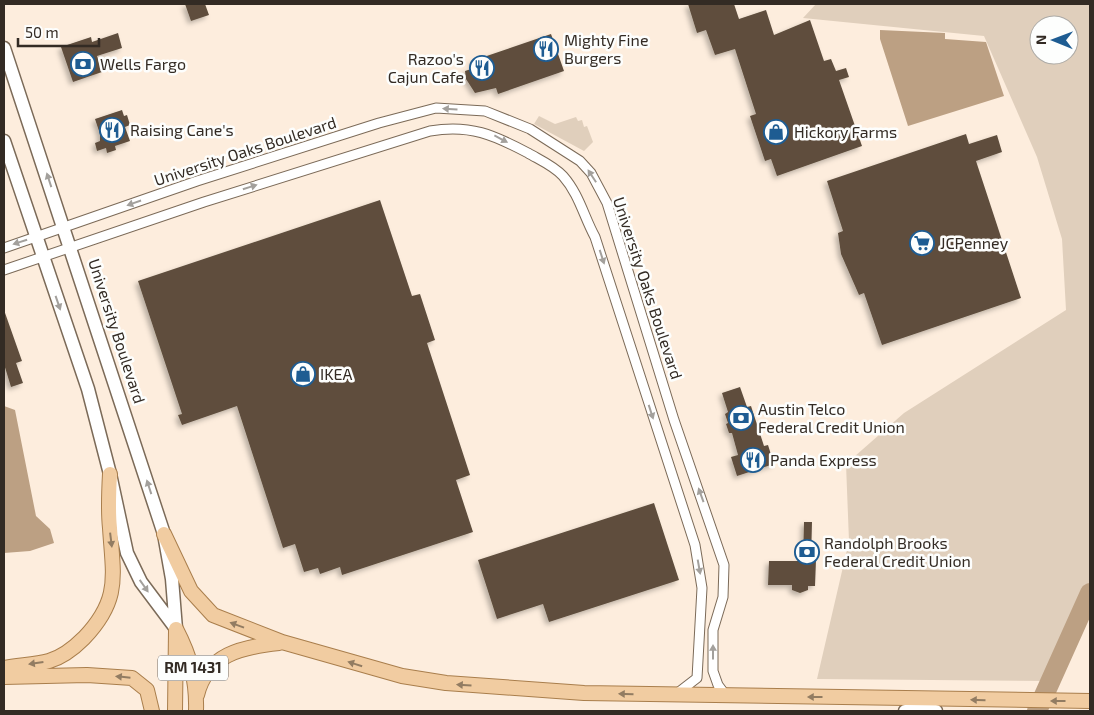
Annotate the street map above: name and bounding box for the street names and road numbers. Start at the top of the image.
street label: University Oaks Boulevard [151,112,338,189]
street label: University Oaks Boulevard [610,194,687,381]
street label: University Boulevard [85,256,150,406]
road number: RM 1431 [158,656,228,680]

